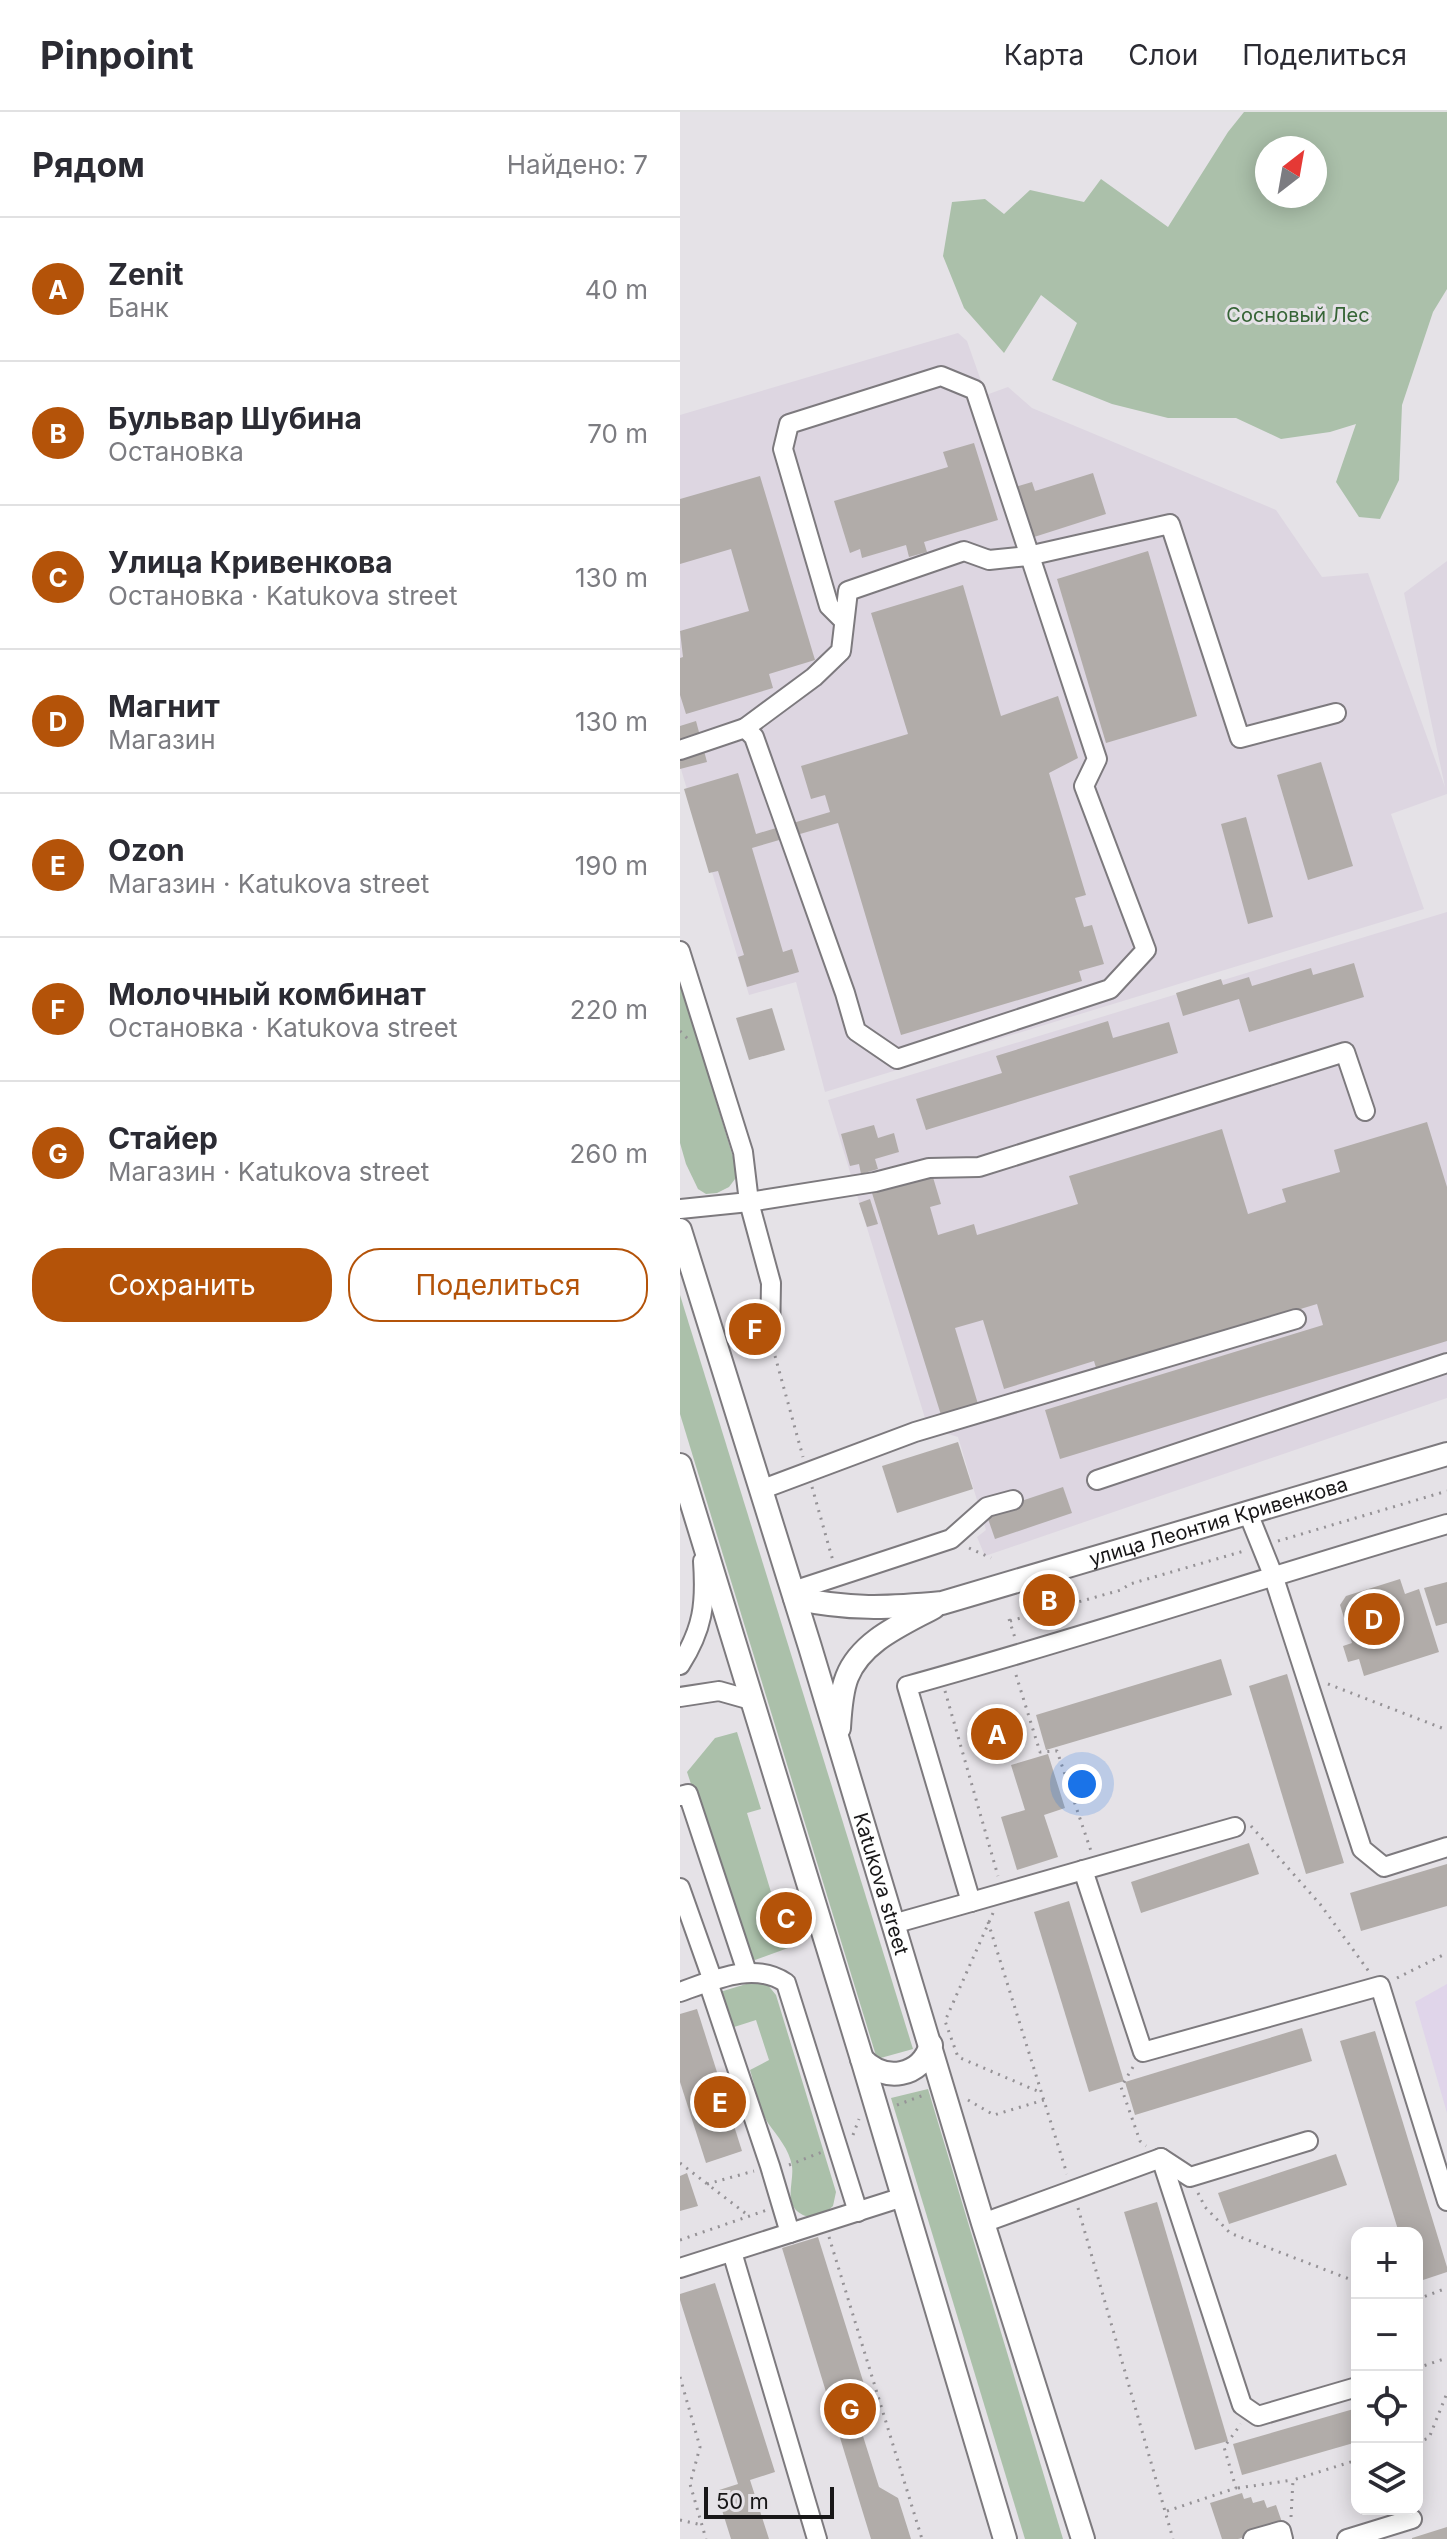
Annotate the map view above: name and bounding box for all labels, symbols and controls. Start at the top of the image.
text: Pinpoint [40,32,194,78]
text: Карта [1004,38,1084,72]
text: Слои [1128,38,1198,72]
text: Поделиться [1242,38,1407,72]
north arrow [1255,136,1327,208]
text: Рядом [32,144,145,185]
text: Найдено: 7 [507,149,648,180]
text: Zenit [108,256,184,292]
text: A [48,274,68,305]
text: 40 m [585,274,648,305]
text: Банк [108,292,169,323]
park label: Сосновый Лес [1226,303,1370,327]
text: Бульвар Шубина [108,400,362,436]
text: B [49,418,67,449]
text: 70 m [587,418,648,449]
text: Остановка [108,436,244,467]
text: Улица Кривенкова [108,544,393,580]
text: C [48,562,68,593]
text: 130 m [575,562,648,593]
text: Остановка · Katukova street [108,580,457,611]
text: Магнит [108,688,220,724]
text: D [49,706,67,737]
text: 130 m [575,706,648,737]
text: Магазин [108,724,216,755]
text: Ozon [108,832,185,868]
text: E [50,850,66,881]
text: 190 m [575,850,648,881]
text: Магазин · Katukova street [108,868,429,899]
text: Молочный комбинат [108,976,426,1012]
text: F [50,994,66,1025]
text: 220 m [570,994,648,1025]
text: Остановка · Katukova street [108,1012,457,1043]
text: Стайер [108,1120,218,1156]
text: G [48,1138,68,1169]
text: 260 m [570,1138,648,1169]
text: Магазин · Katukova street [108,1156,429,1187]
button: Сохранить [32,1248,332,1322]
button: Поделиться [348,1248,648,1322]
pin: F [729,1299,781,1359]
street label: улица Леонтия Кривенкова [1086,1472,1351,1571]
pin: B [1023,1570,1075,1630]
pin: D [1348,1589,1400,1649]
pin: A [971,1704,1023,1764]
your location [1062,1764,1102,1804]
street label: Katukova street [848,1810,914,1958]
pin: C [760,1888,812,1948]
pin: E [694,2072,746,2132]
map controls [1351,2227,1423,2515]
button: + [1351,2227,1423,2299]
button: − [1351,2299,1423,2371]
button: locate [1351,2371,1423,2443]
pin: G [824,2379,876,2439]
button: layers [1351,2443,1423,2515]
scale bar [704,2483,834,2519]
text: 50 m [716,2488,769,2514]

